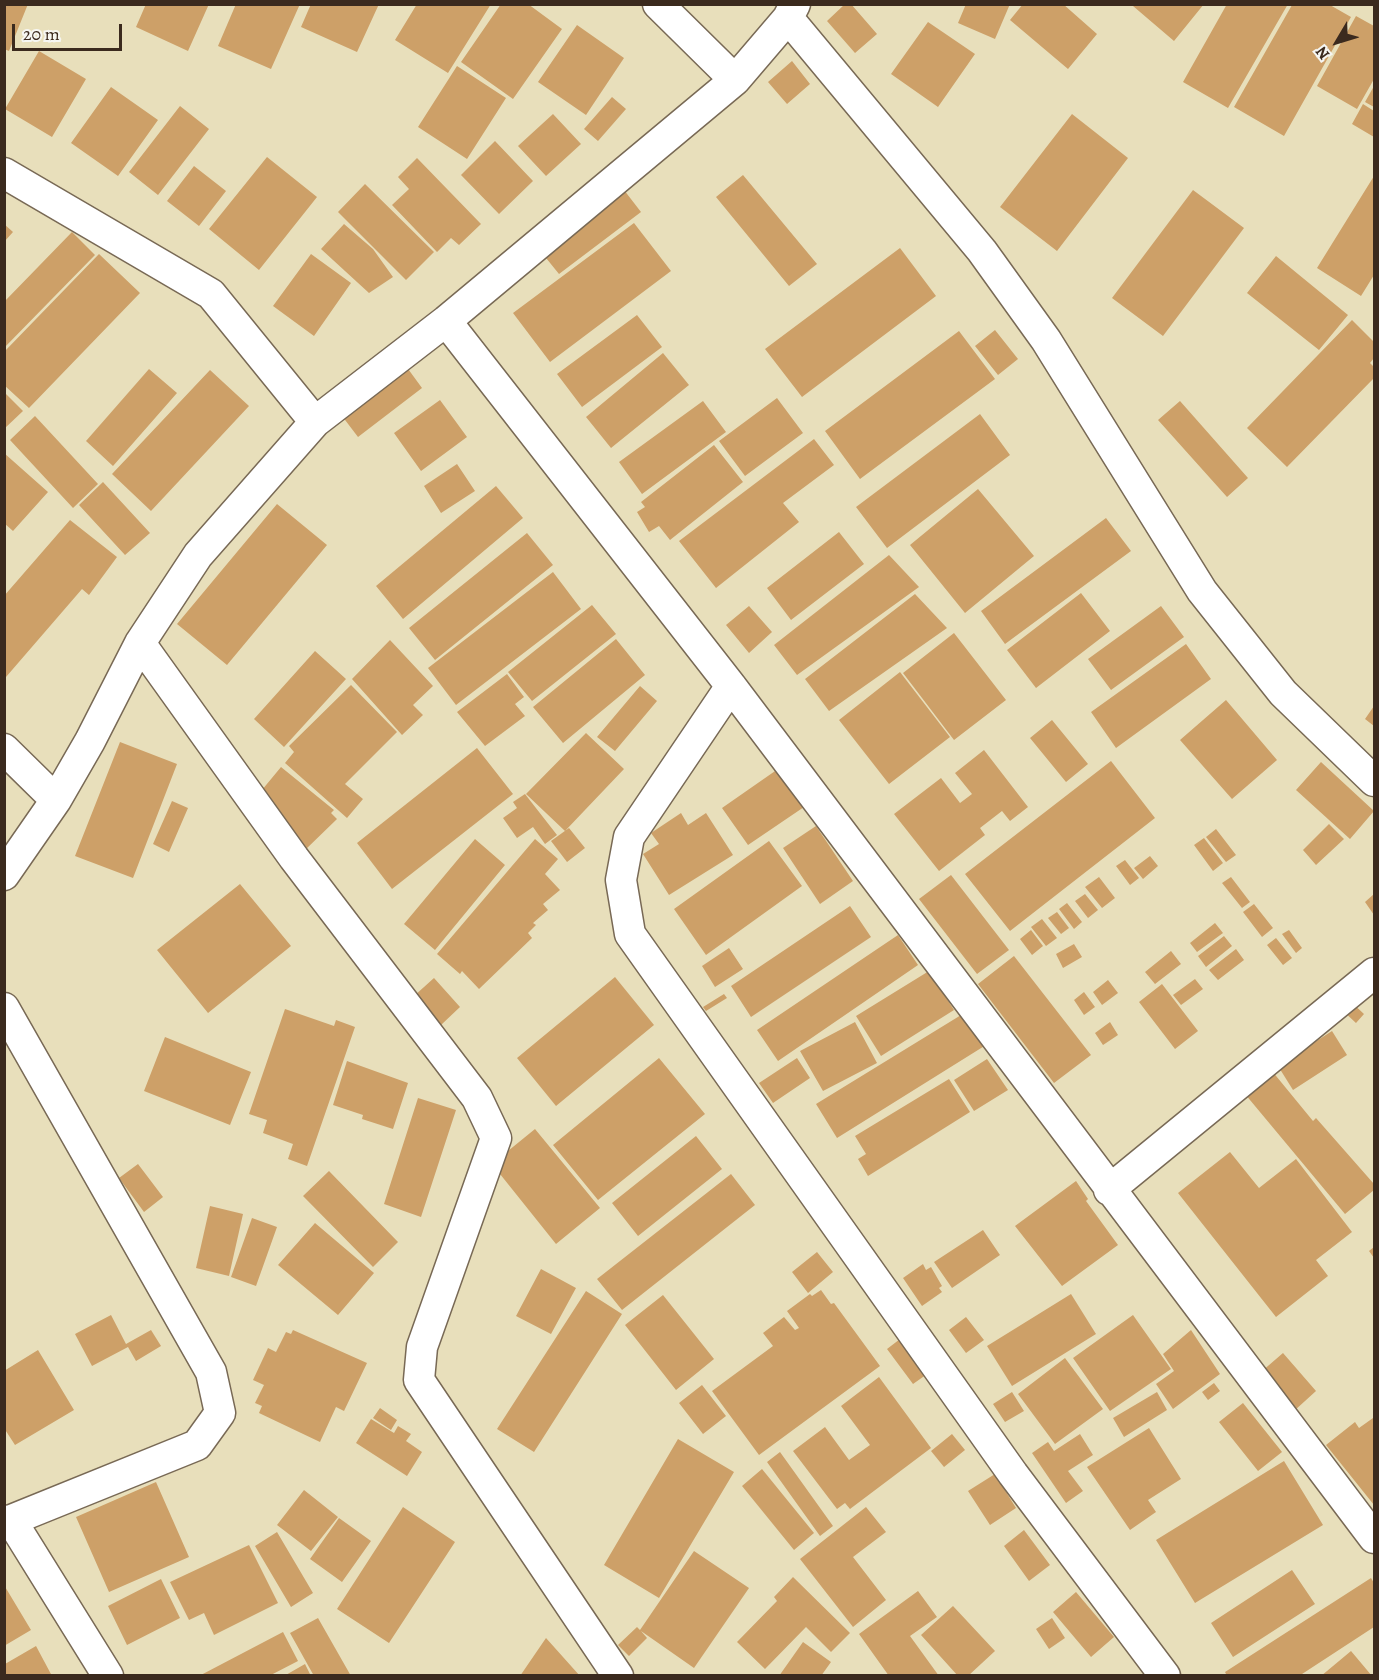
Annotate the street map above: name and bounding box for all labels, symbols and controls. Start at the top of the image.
scale bar [15,12,124,50]
north arrow [1307,12,1367,72]
text: 20 m [23,22,60,46]
text: N [1311,42,1335,64]

